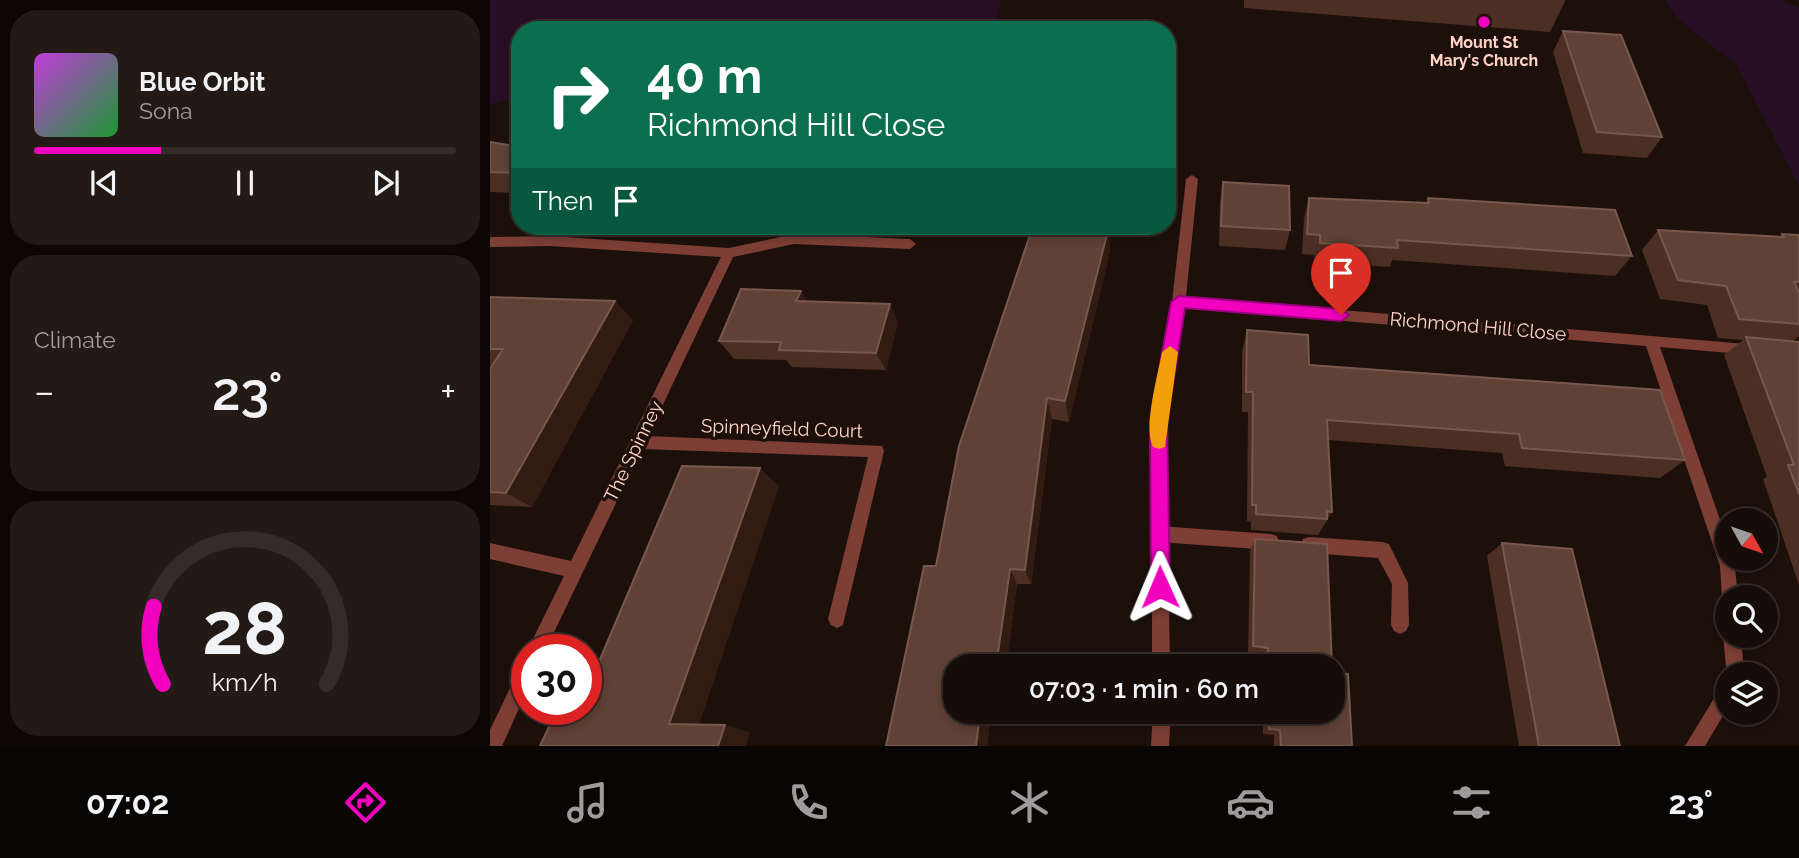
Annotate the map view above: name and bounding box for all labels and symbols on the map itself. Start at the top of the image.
marker: Mount St Mary's Church [1476,14,1492,30]
place label: Mount St Mary's Church [1430,33,1538,70]
pin [1311,243,1371,315]
street label: Richmond Hill Close [1389,307,1567,345]
street label: The Spinney [599,397,667,505]
street label: Spinneyfield Court [701,414,864,442]
north arrow [1715,508,1778,570]
position arrow [1123,550,1197,624]
speed limit sign: 30 [511,634,602,725]

